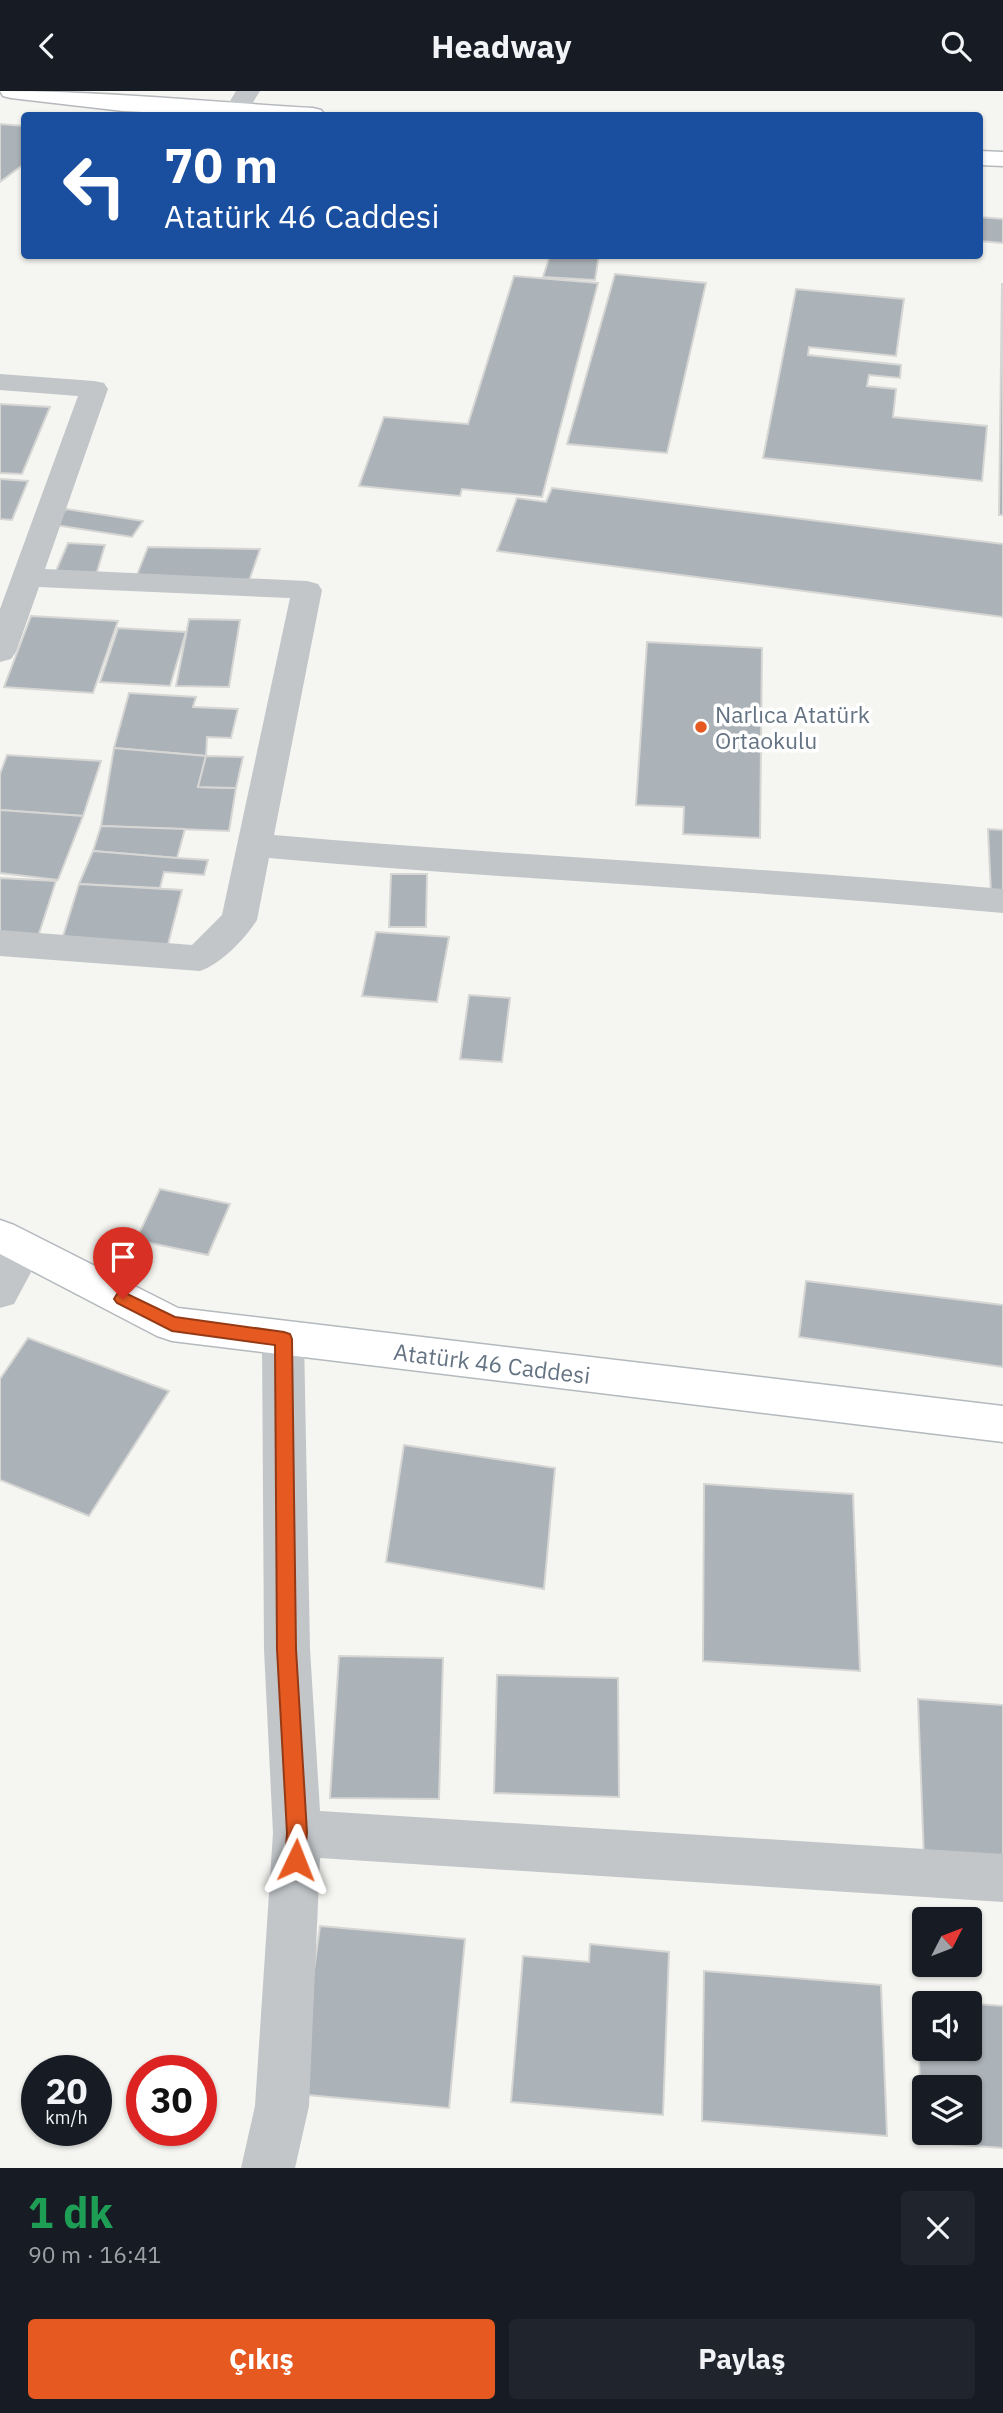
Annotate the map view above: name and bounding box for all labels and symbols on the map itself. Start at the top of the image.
place label: Narlıca Atatürk Ortaokulu [715,699,870,755]
marker: Narlıca Atatürk Ortaokulu [693,719,709,735]
pin [93,1227,153,1299]
street label: Atatürk 46 Caddesi [392,1336,592,1390]
position arrow [259,1823,333,1897]
north arrow [912,1907,982,1977]
speed limit sign: 30 [126,2055,217,2146]

